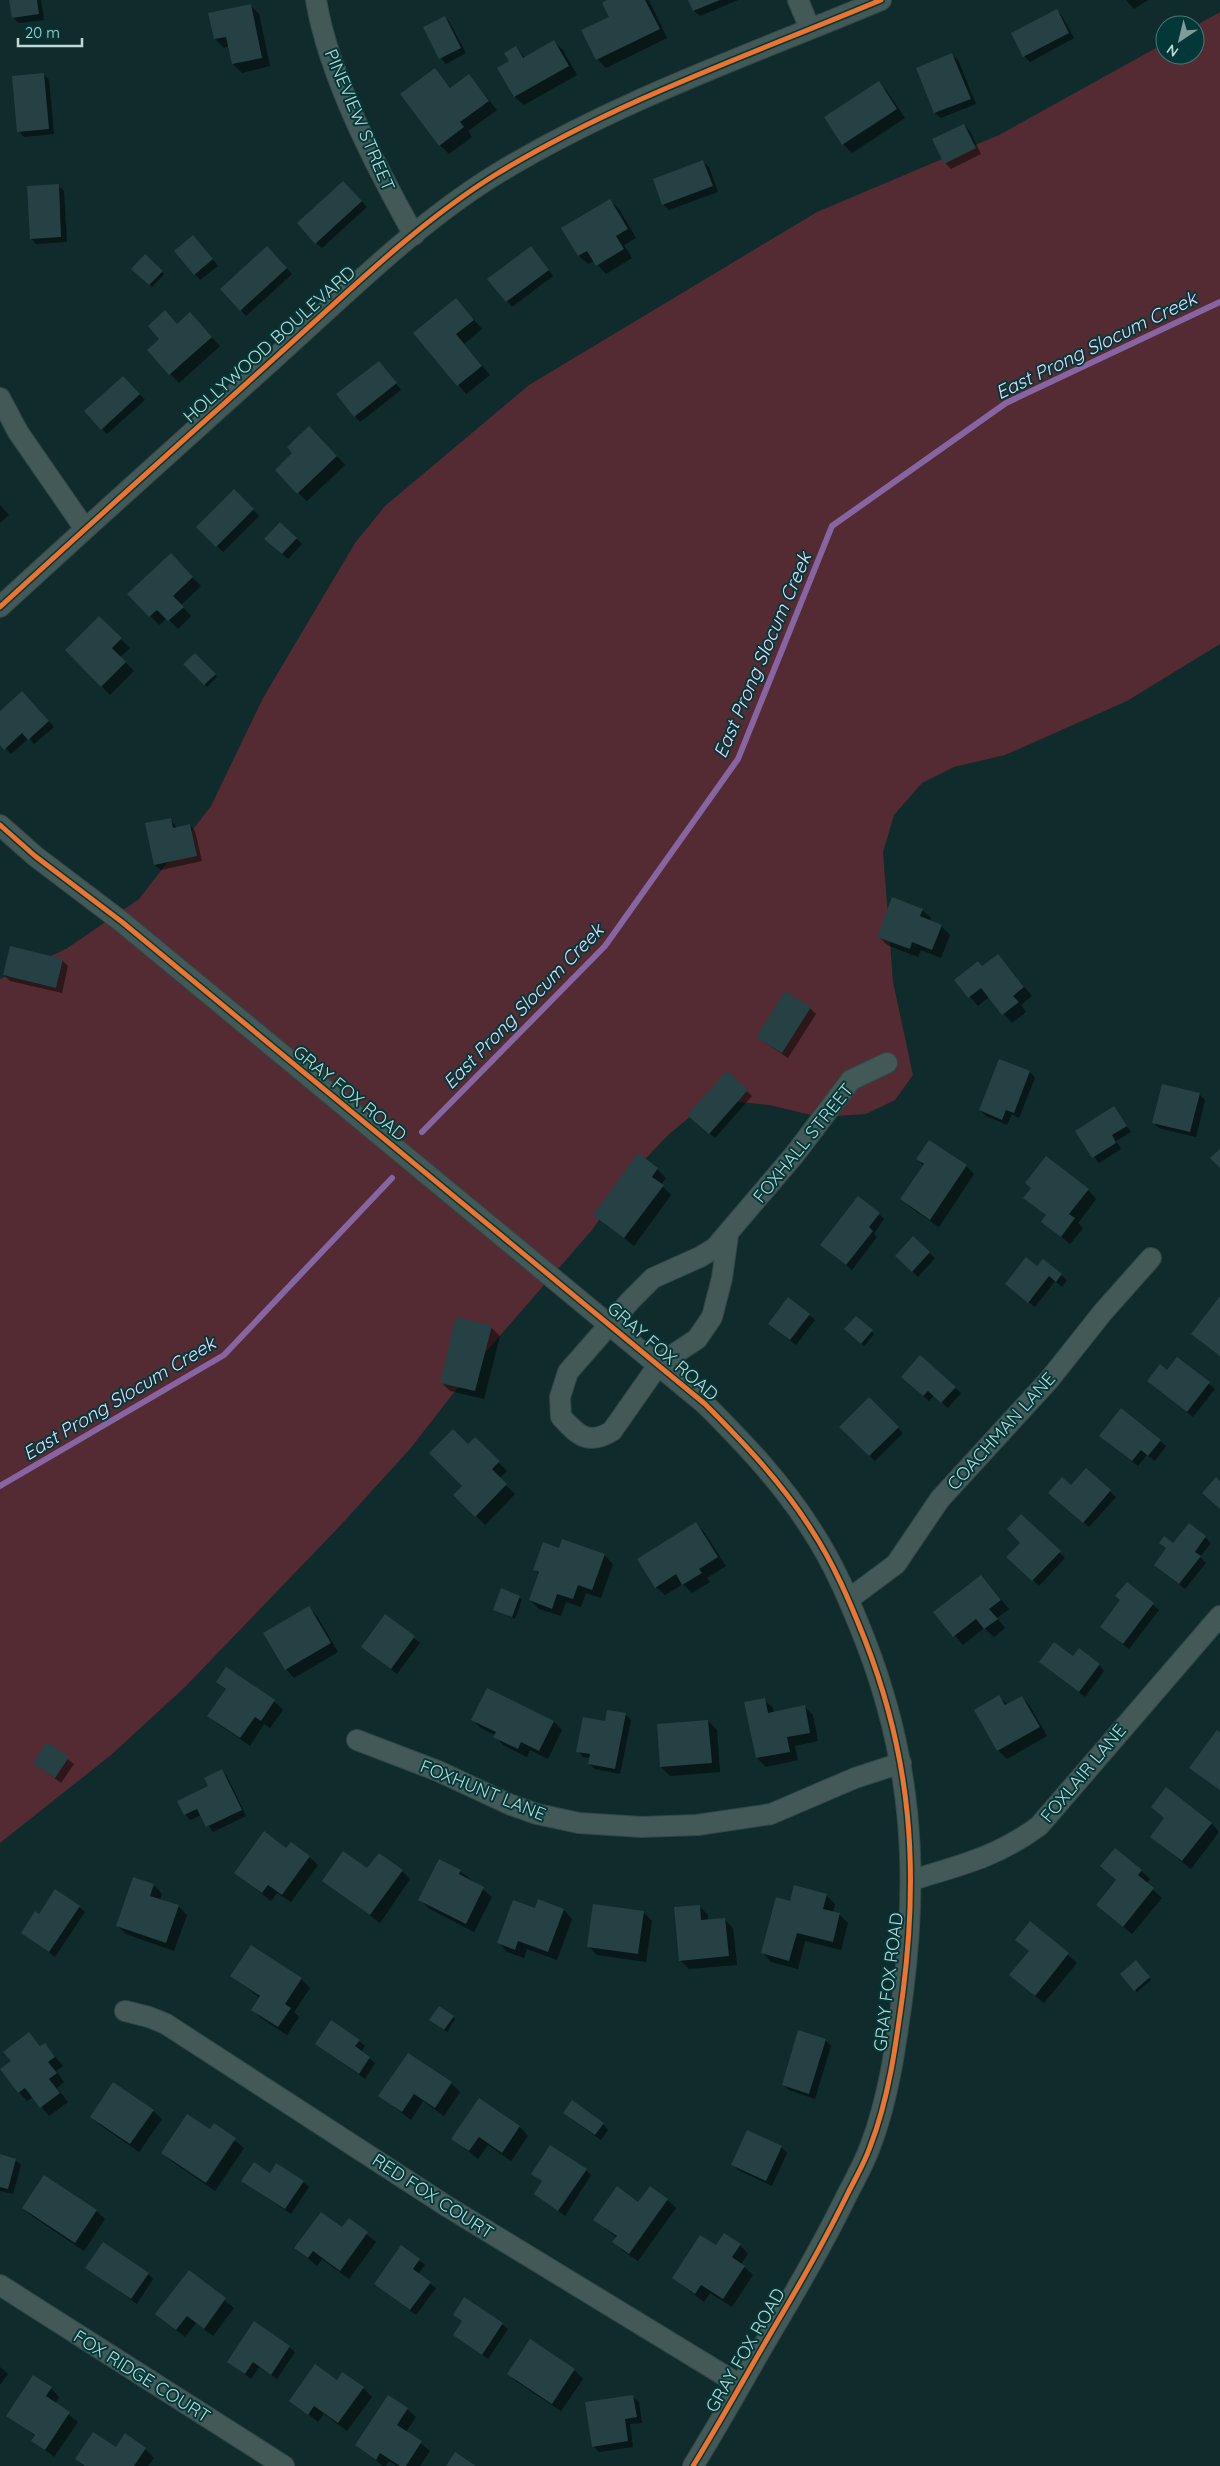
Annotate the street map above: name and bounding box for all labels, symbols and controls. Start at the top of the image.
scale bar [18,15,81,47]
north arrow [1155,15,1205,65]
text: 20 m [25,23,60,42]
text: N [1163,40,1182,61]
street label: PINEVIEW STREET [320,46,400,195]
street label: HOLLYWOOD BOULEVARD [178,261,360,427]
water label: East Prong Slocum Creek [991,285,1202,404]
water label: East Prong Slocum Creek [708,547,817,761]
water label: East Prong Slocum Creek [438,917,610,1094]
street label: GRAY FOX ROAD [288,1040,412,1146]
street label: FOXHALL STREET [748,1078,858,1207]
street label: GRAY FOX ROAD [603,1297,723,1406]
water label: East Prong Slocum Creek [18,1330,221,1465]
street label: COACHMAN LANE [942,1367,1060,1495]
street label: FOXLAIR LANE [1035,1719,1131,1827]
street label: FOXHUNT LANE [417,1754,549,1826]
street label: GRAY FOX ROAD [868,1911,908,2053]
street label: RED FOX COURT [368,2148,498,2244]
street label: GRAY FOX ROAD [700,2284,790,2416]
street label: FOX RIDGE COURT [69,2325,215,2427]

